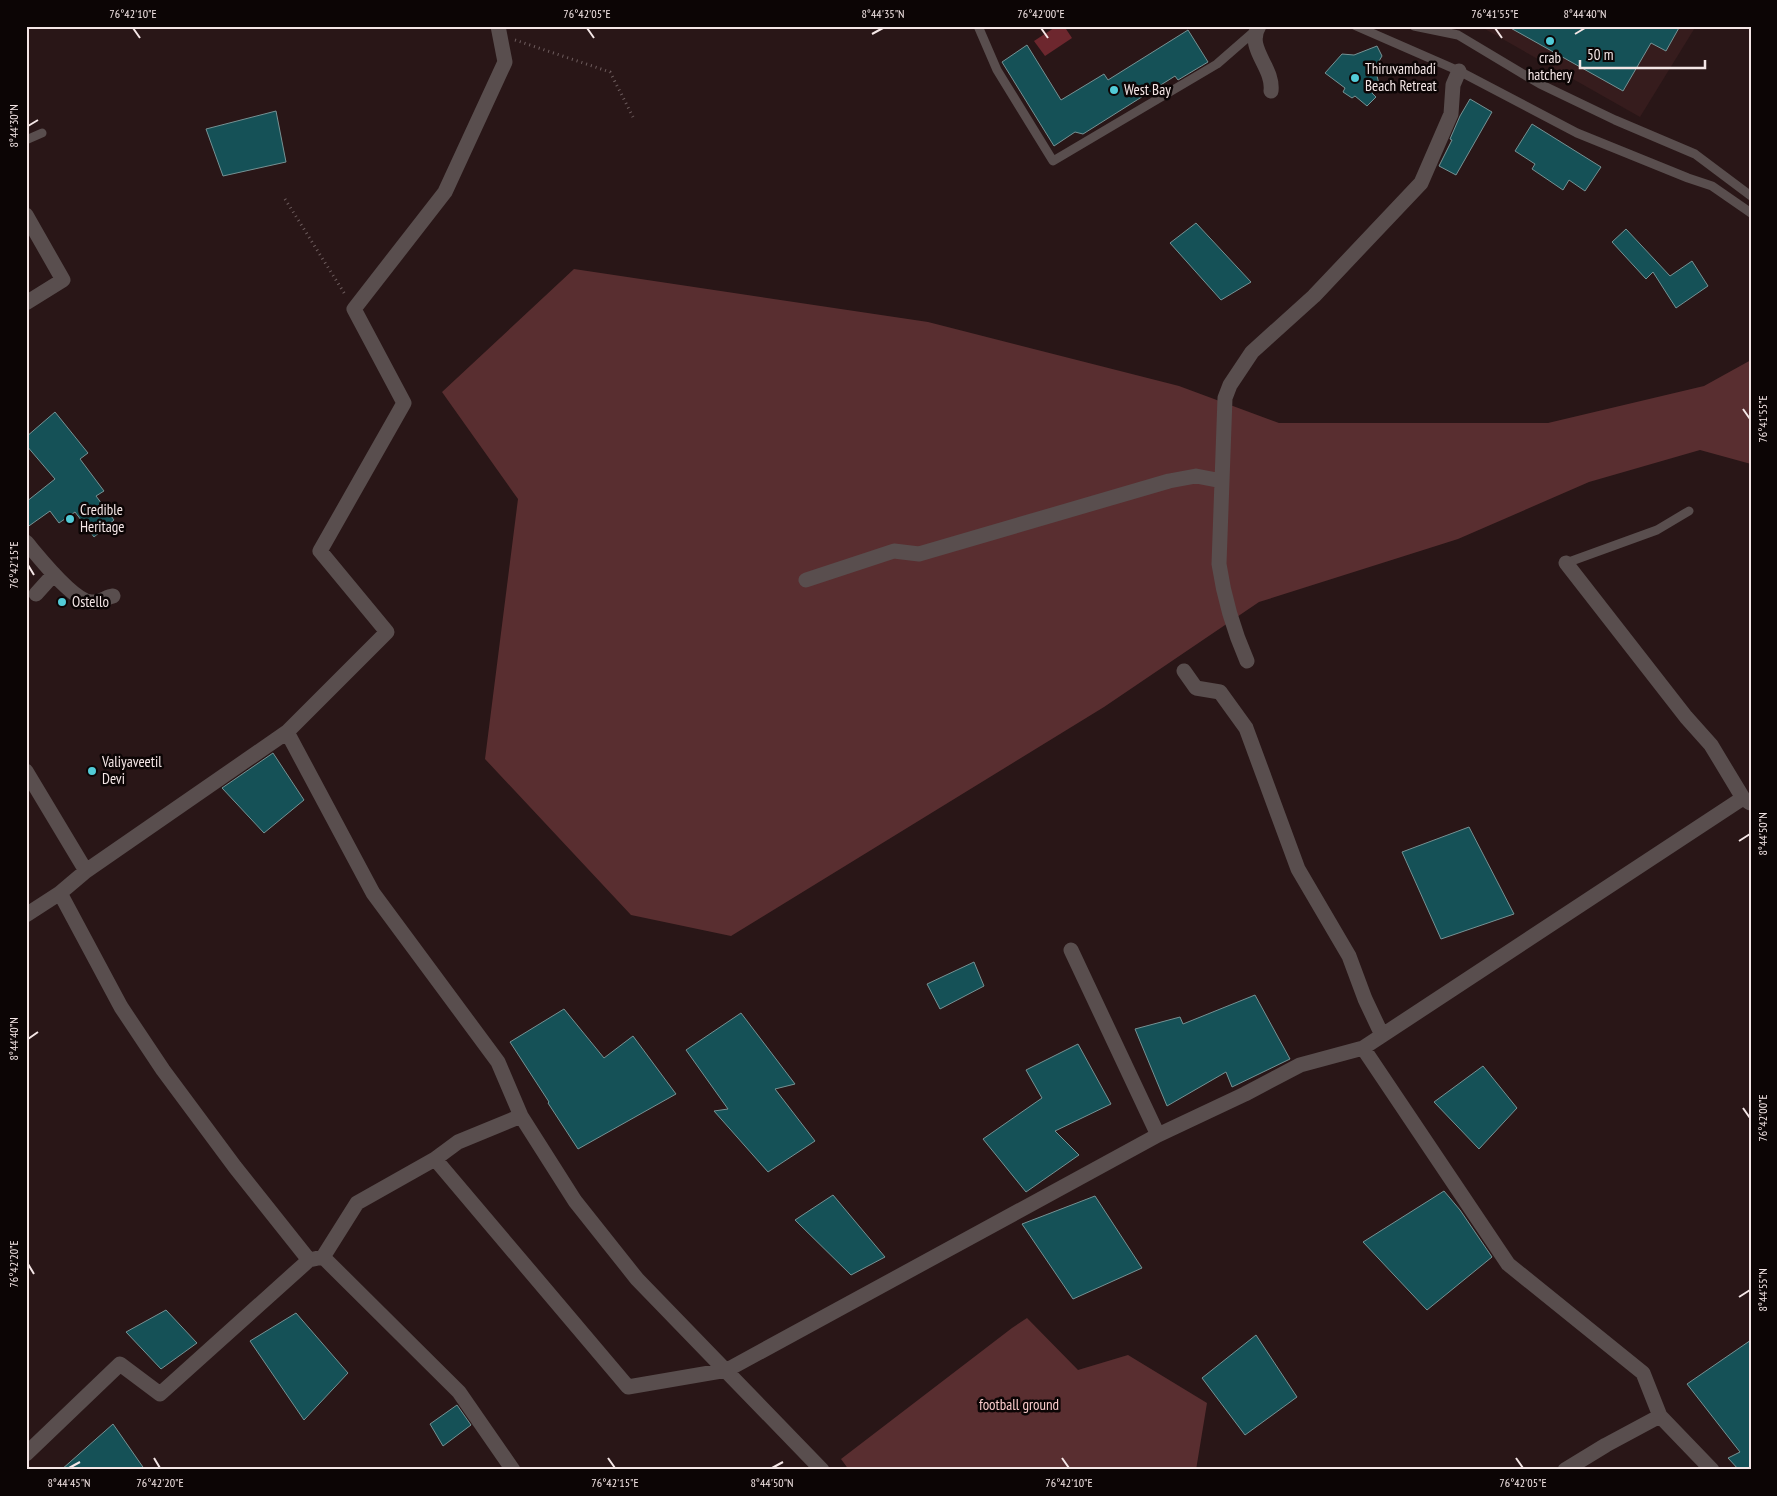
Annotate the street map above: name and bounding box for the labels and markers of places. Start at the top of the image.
marker: crab hatchery [1544,35,1556,47]
place label: crab hatchery [1528,48,1573,84]
place label: Thiruvambadi Beach Retreat [1365,59,1437,95]
marker: Thiruvambadi Beach Retreat [1349,72,1361,84]
place label: West Bay [1124,80,1171,99]
marker: West Bay [1108,84,1120,96]
place label: Credible Heritage [80,500,124,536]
marker: Credible Heritage [64,513,76,525]
place label: Ostello [72,592,109,611]
marker: Ostello [56,596,68,608]
place label: Valiyaveetil Devi [101,752,162,788]
marker: Valiyaveetil Devi [86,765,98,777]

